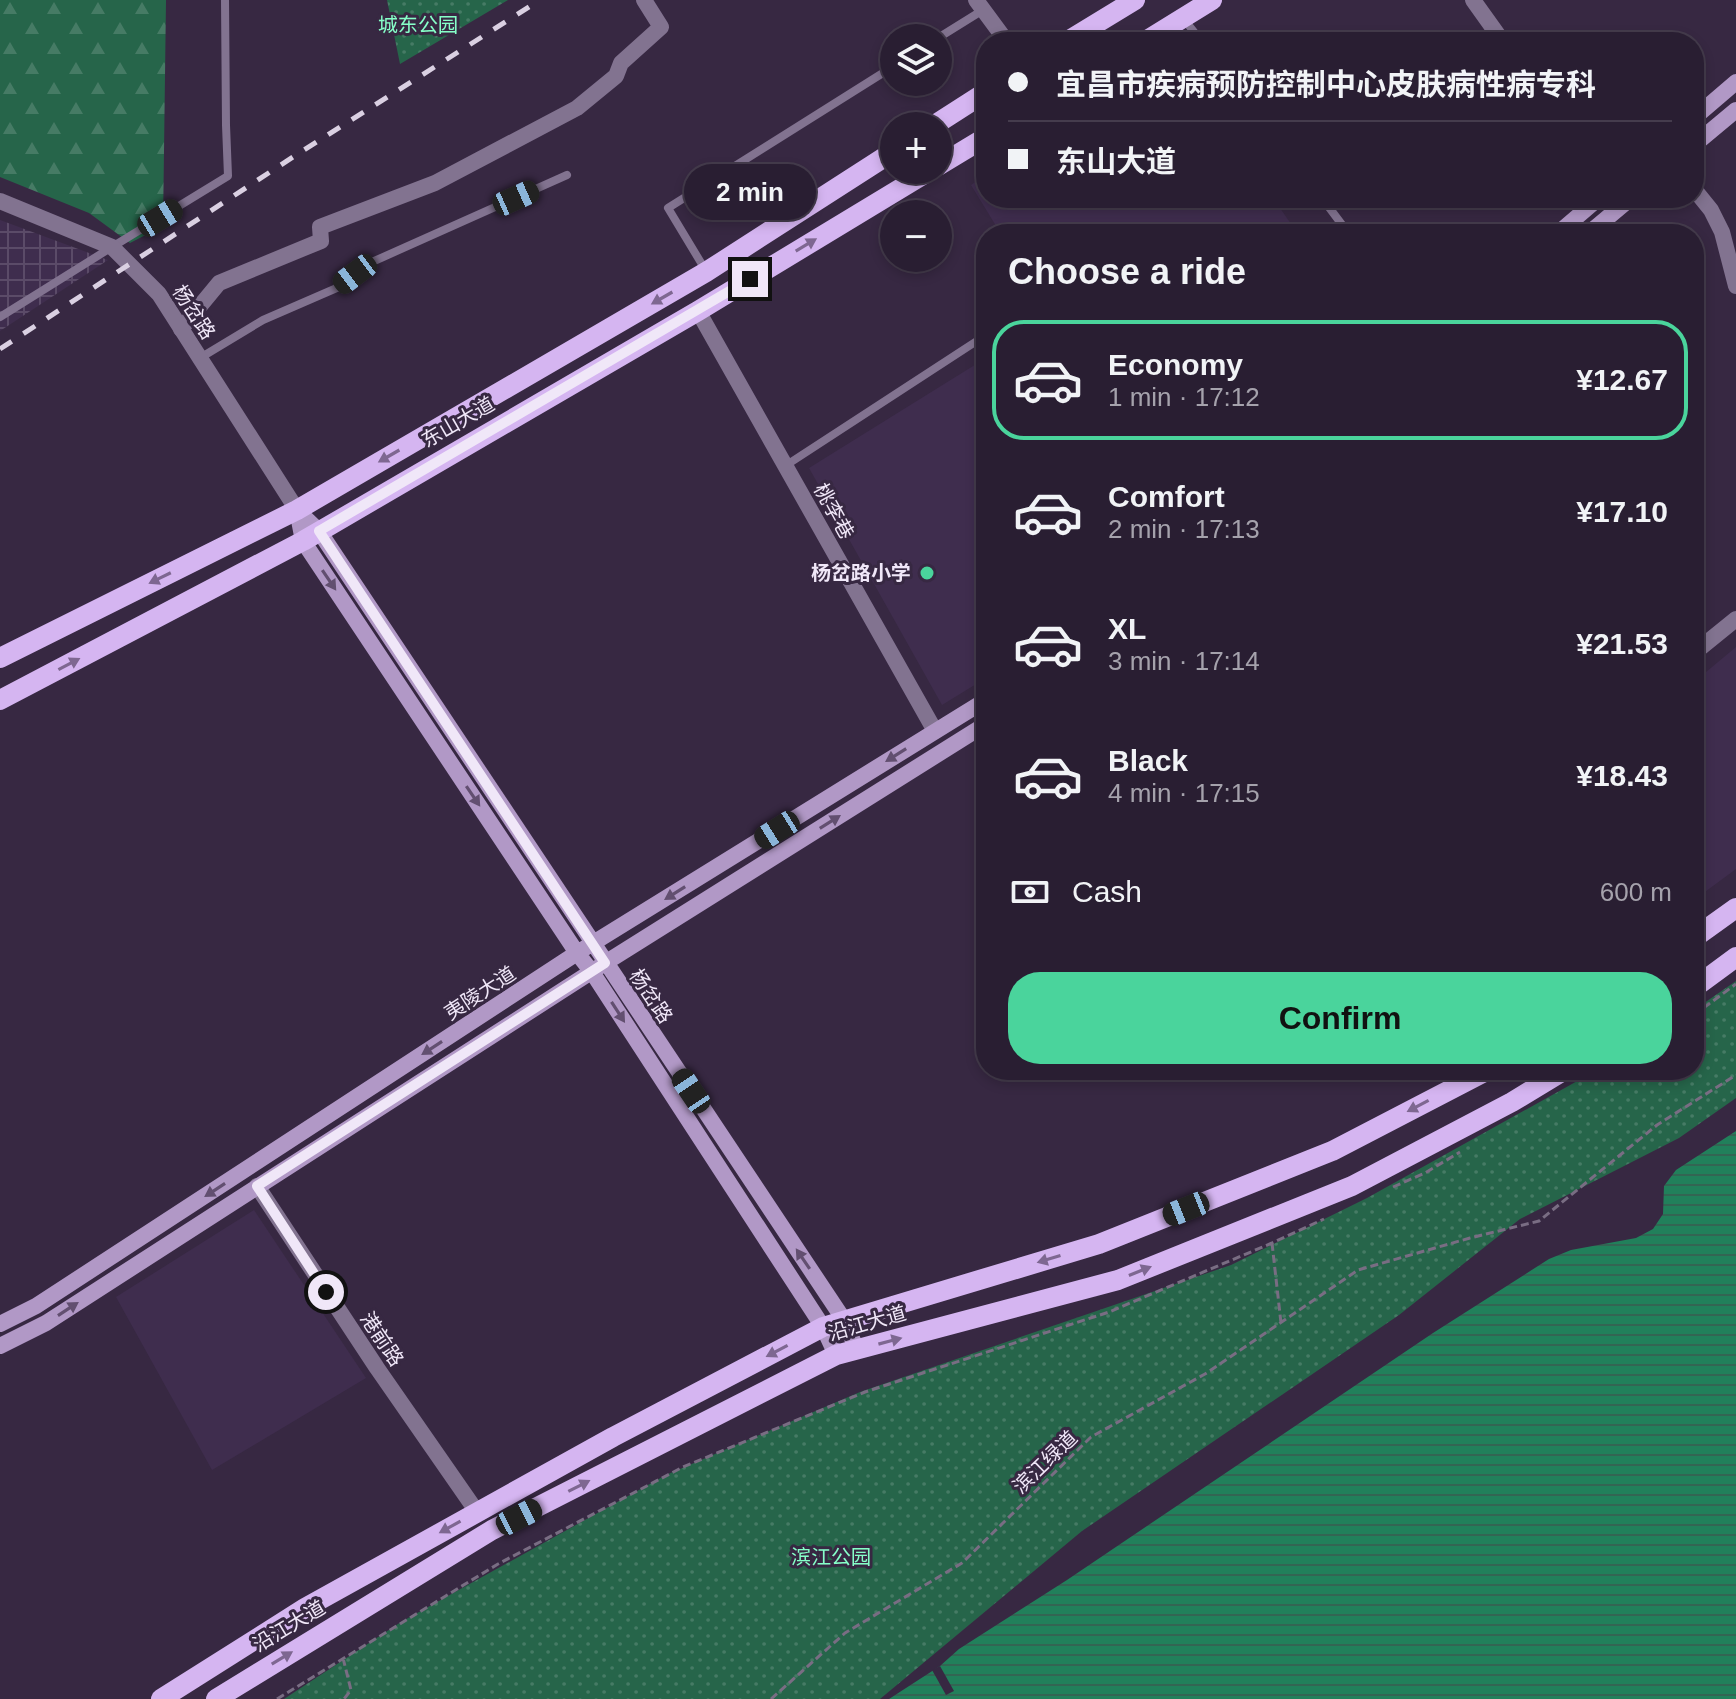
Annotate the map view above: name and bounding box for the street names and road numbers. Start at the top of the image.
street label: 杨岔路 [168,281,220,343]
street label: 东山大道 [418,392,498,452]
street label: 桃李巷 [810,479,858,543]
street label: 夷陵大道 [440,962,520,1024]
street label: 杨岔路 [625,965,677,1027]
street label: 沿江大道 [826,1301,908,1345]
street label: 港前路 [356,1308,408,1370]
street label: 滨江绿道 [1009,1426,1081,1498]
street label: 沿江大道 [249,1596,329,1656]

